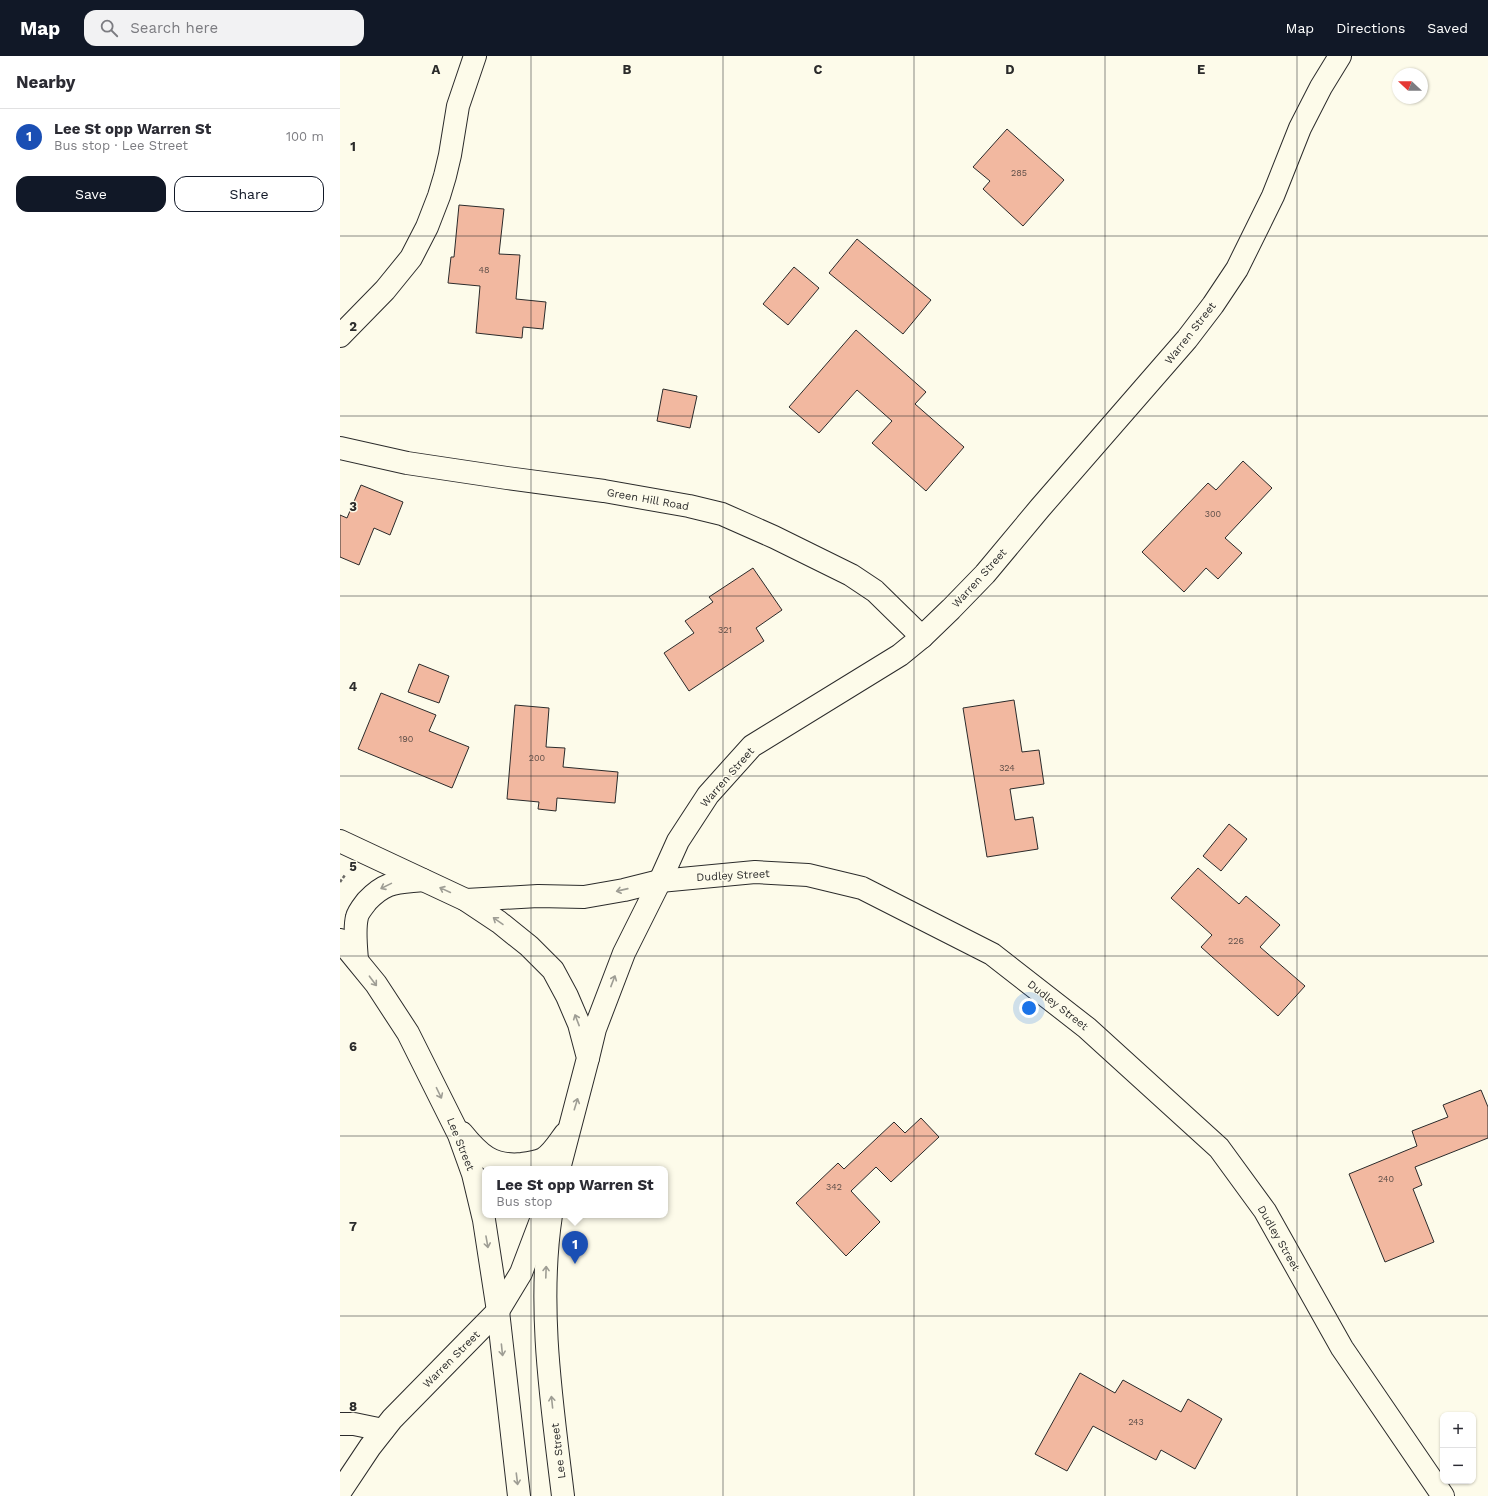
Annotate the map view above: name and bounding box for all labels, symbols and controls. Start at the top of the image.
search box [84,10,364,46]
text: Map [20,17,60,40]
icon: search [98,17,120,39]
text: Search here [130,19,218,37]
text: Map [1286,20,1314,36]
text: Directions [1336,20,1405,36]
text: Saved [1427,20,1468,36]
text: A [432,62,441,77]
text: B [623,62,632,77]
text: C [814,62,823,77]
text: D [1005,62,1015,77]
text: E [1197,62,1205,77]
north arrow [1392,68,1428,104]
text: Nearby [16,72,75,92]
text: Lee St opp Warren St [54,120,211,138]
text: 1 [26,129,32,144]
text: 100 m [286,129,324,144]
text: Bus stop · Lee Street [54,138,188,153]
text: 1 [350,139,356,154]
house number: 285 [1011,168,1027,178]
button: Save [16,176,166,212]
button: Share [174,176,324,212]
house number: 48 [478,265,490,275]
street label: Warren Street [1162,299,1219,367]
text: 2 [349,319,357,334]
street label: Green Hill Road [606,486,690,513]
text: 3 [349,499,357,514]
house number: 300 [1205,509,1222,519]
street label: Warren Street [949,546,1010,611]
house number: 321 [718,625,732,635]
text: 4 [349,679,358,694]
house number: 190 [399,734,414,744]
street label: Warren Street [698,744,757,810]
house number: 200 [529,753,546,763]
house number: 324 [999,763,1015,773]
text: 5 [349,859,357,874]
street label: Dudley Street [696,867,770,884]
one-way arrow [380,883,392,890]
one-way arrow [439,886,451,893]
one-way arrow [616,887,629,895]
one-way arrow [492,917,503,925]
house number: 226 [1228,936,1244,946]
one-way arrow [369,975,378,986]
one-way arrow [610,975,618,987]
street label: Dudley Street [1025,978,1091,1033]
your location [1019,998,1039,1018]
one-way arrow [573,1015,581,1027]
text: 6 [349,1039,357,1054]
one-way arrow [436,1087,443,1099]
one-way arrow [573,1098,580,1111]
street label: Lee Street [444,1116,477,1173]
popup [482,1166,668,1218]
house number: 240 [1378,1174,1394,1184]
text: Lee St opp Warren St [496,1176,654,1194]
house number: 342 [826,1182,842,1192]
text: Bus stop [496,1194,552,1209]
street label: Dudley Street [1255,1203,1303,1274]
text: 7 [349,1219,357,1234]
pin: 1 [562,1231,588,1264]
one-way arrow [484,1235,492,1248]
one-way arrow [542,1266,550,1279]
street label: Warren Street [420,1328,483,1391]
one-way arrow [499,1343,506,1356]
one-way arrow [548,1396,556,1409]
text: 8 [349,1399,357,1414]
map controls [1440,1412,1476,1484]
button: + [1440,1412,1476,1448]
house number: 243 [1128,1417,1144,1427]
street label: Lee Street [549,1422,568,1480]
button: − [1440,1448,1476,1484]
one-way arrow [513,1472,521,1485]

